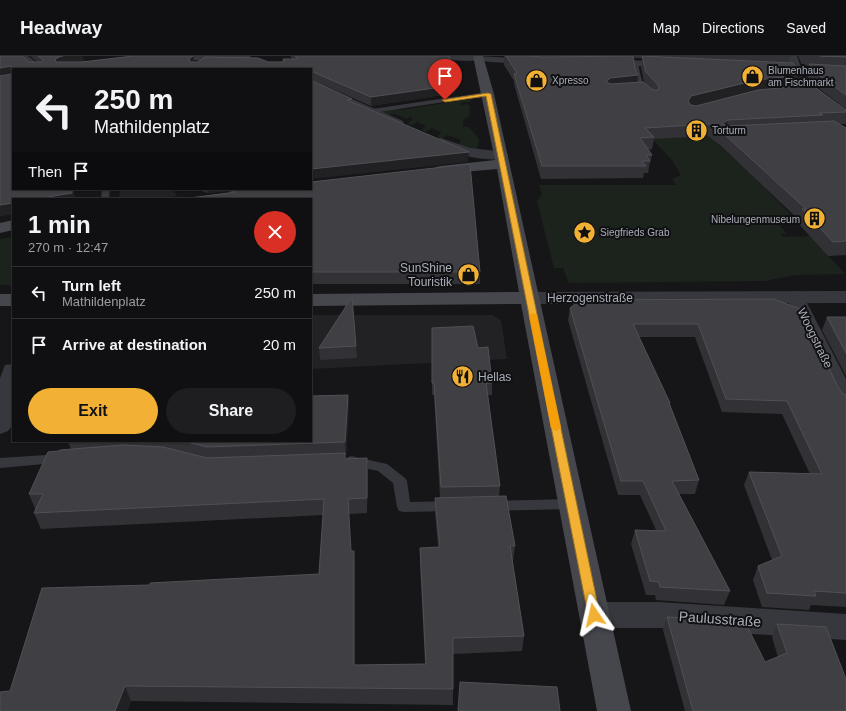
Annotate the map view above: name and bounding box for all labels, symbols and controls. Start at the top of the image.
text: Headway [20,17,102,38]
text: Map [653,20,680,36]
text: Directions [702,20,764,36]
text: Saved [786,20,826,36]
pin [428,59,462,100]
shop icon: Blumenhaus am Fischmarkt [740,63,766,89]
icon: arrive [434,65,456,87]
place label: Blumenhaus am Fischmarkt [768,65,834,88]
shop icon: Xpresso [524,67,550,93]
place label: Xpresso [552,75,589,86]
icon: left [28,84,80,136]
text: 250 m [94,84,173,115]
text: Mathildenplatz [94,117,210,137]
building icon: Torturm [684,117,710,143]
place label: Torturm [712,125,746,136]
icon: arrive [70,160,92,182]
text: Then [28,163,62,180]
building icon: Nibelungenmuseum [802,206,828,232]
text: 1 min [28,211,91,238]
button: close [254,211,296,253]
place label: Nibelungenmuseum [711,214,800,225]
place icon: Siegfrieds Grab [571,219,597,245]
place label: Siegfrieds Grab [600,227,670,238]
text: 270 m · 12:47 [28,240,108,255]
place label: SunShine Touristik [400,261,453,289]
shop icon: SunShine Touristik [455,262,481,288]
text: Turn left [62,277,121,294]
icon: left [28,282,50,304]
text: 250 m [254,284,296,301]
street label: Herzogenstraße [547,291,633,305]
text: Mathildenplatz [62,294,146,309]
street label: Woogstraße [794,306,836,371]
icon: arrive [28,334,50,356]
text: Arrive at destination [62,336,207,353]
text: 20 m [263,336,296,353]
restaurant icon: Hellas [449,364,475,390]
place label: Hellas [478,370,511,384]
button: Exit [28,388,158,434]
button: Share [166,388,296,434]
position arrow [573,594,615,636]
street label: Paulusstraße [678,608,762,630]

